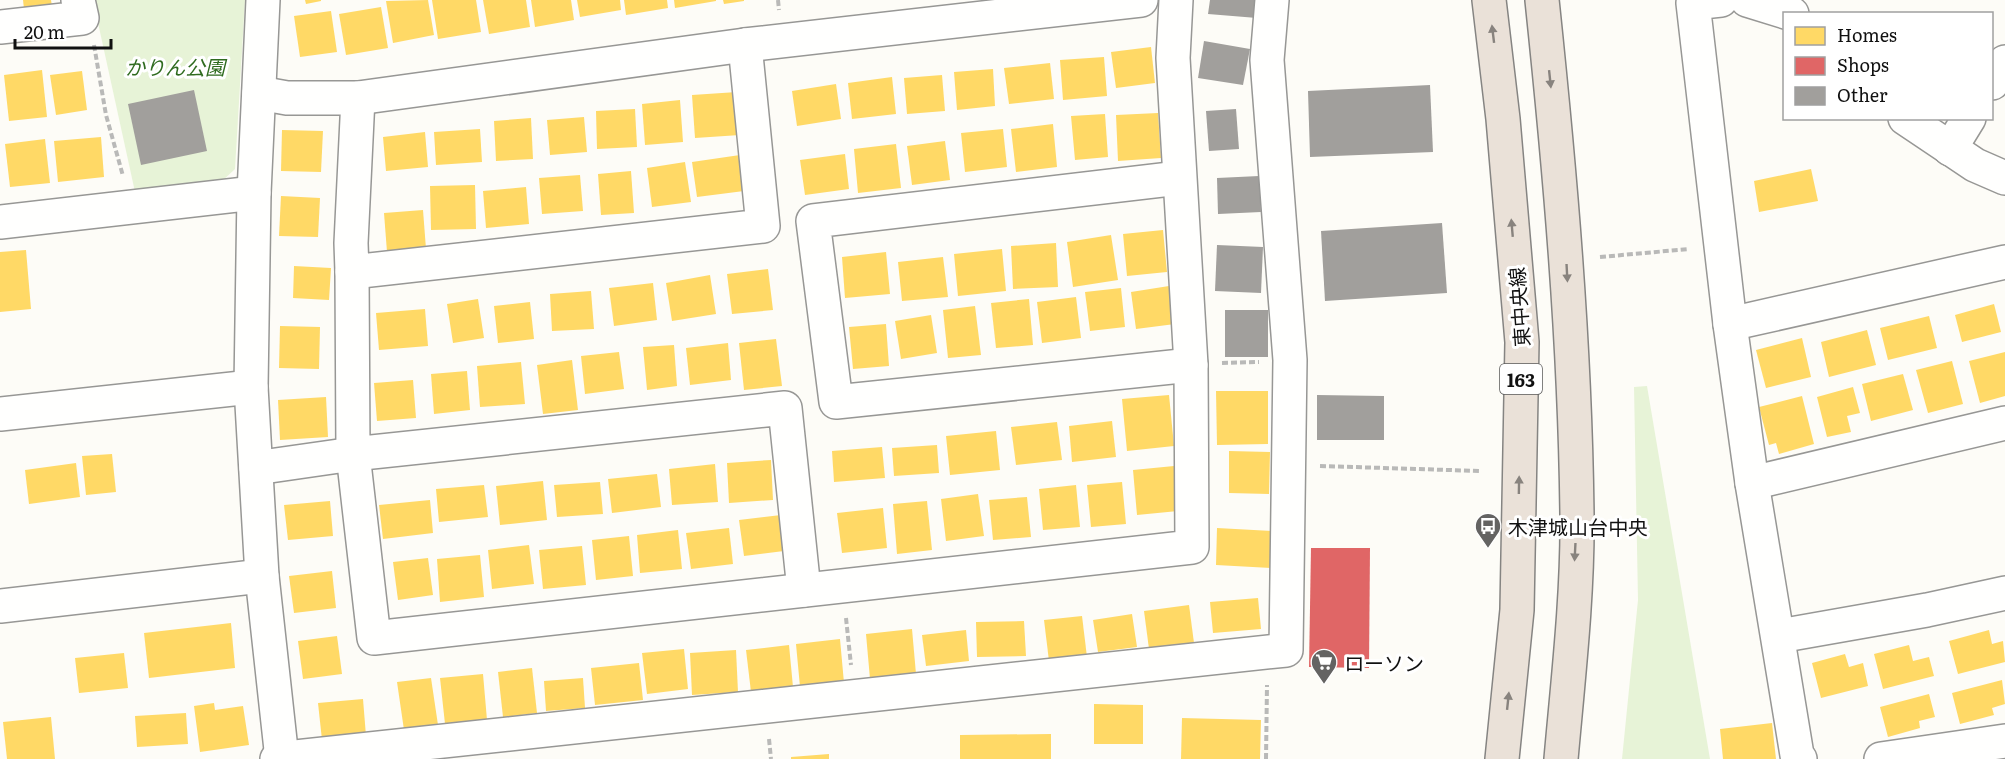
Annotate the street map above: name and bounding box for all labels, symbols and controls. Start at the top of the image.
scale bar [15,12,111,50]
legend [1783,12,1993,120]
text: 20 m [24,18,65,45]
text: Homes [1837,21,1897,48]
one-way arrow [1489,24,1498,43]
park label: かりん公園 [125,51,228,81]
text: Shops [1837,51,1889,78]
one-way arrow [1545,70,1555,89]
text: Other [1837,81,1888,108]
one-way arrow [1508,218,1517,237]
one-way arrow [1563,264,1572,283]
street label: 東中央線 [1500,266,1536,348]
road number: 163 [1500,364,1542,394]
one-way arrow [1514,476,1523,495]
bus stop icon: 木津城山台中央 [1473,511,1503,549]
place label: 木津城山台中央 [1508,511,1648,541]
one-way arrow [1570,543,1580,562]
supermarket icon: ローソン [1309,647,1339,685]
place label: ローソン [1344,647,1424,677]
one-way arrow [1503,691,1513,710]

